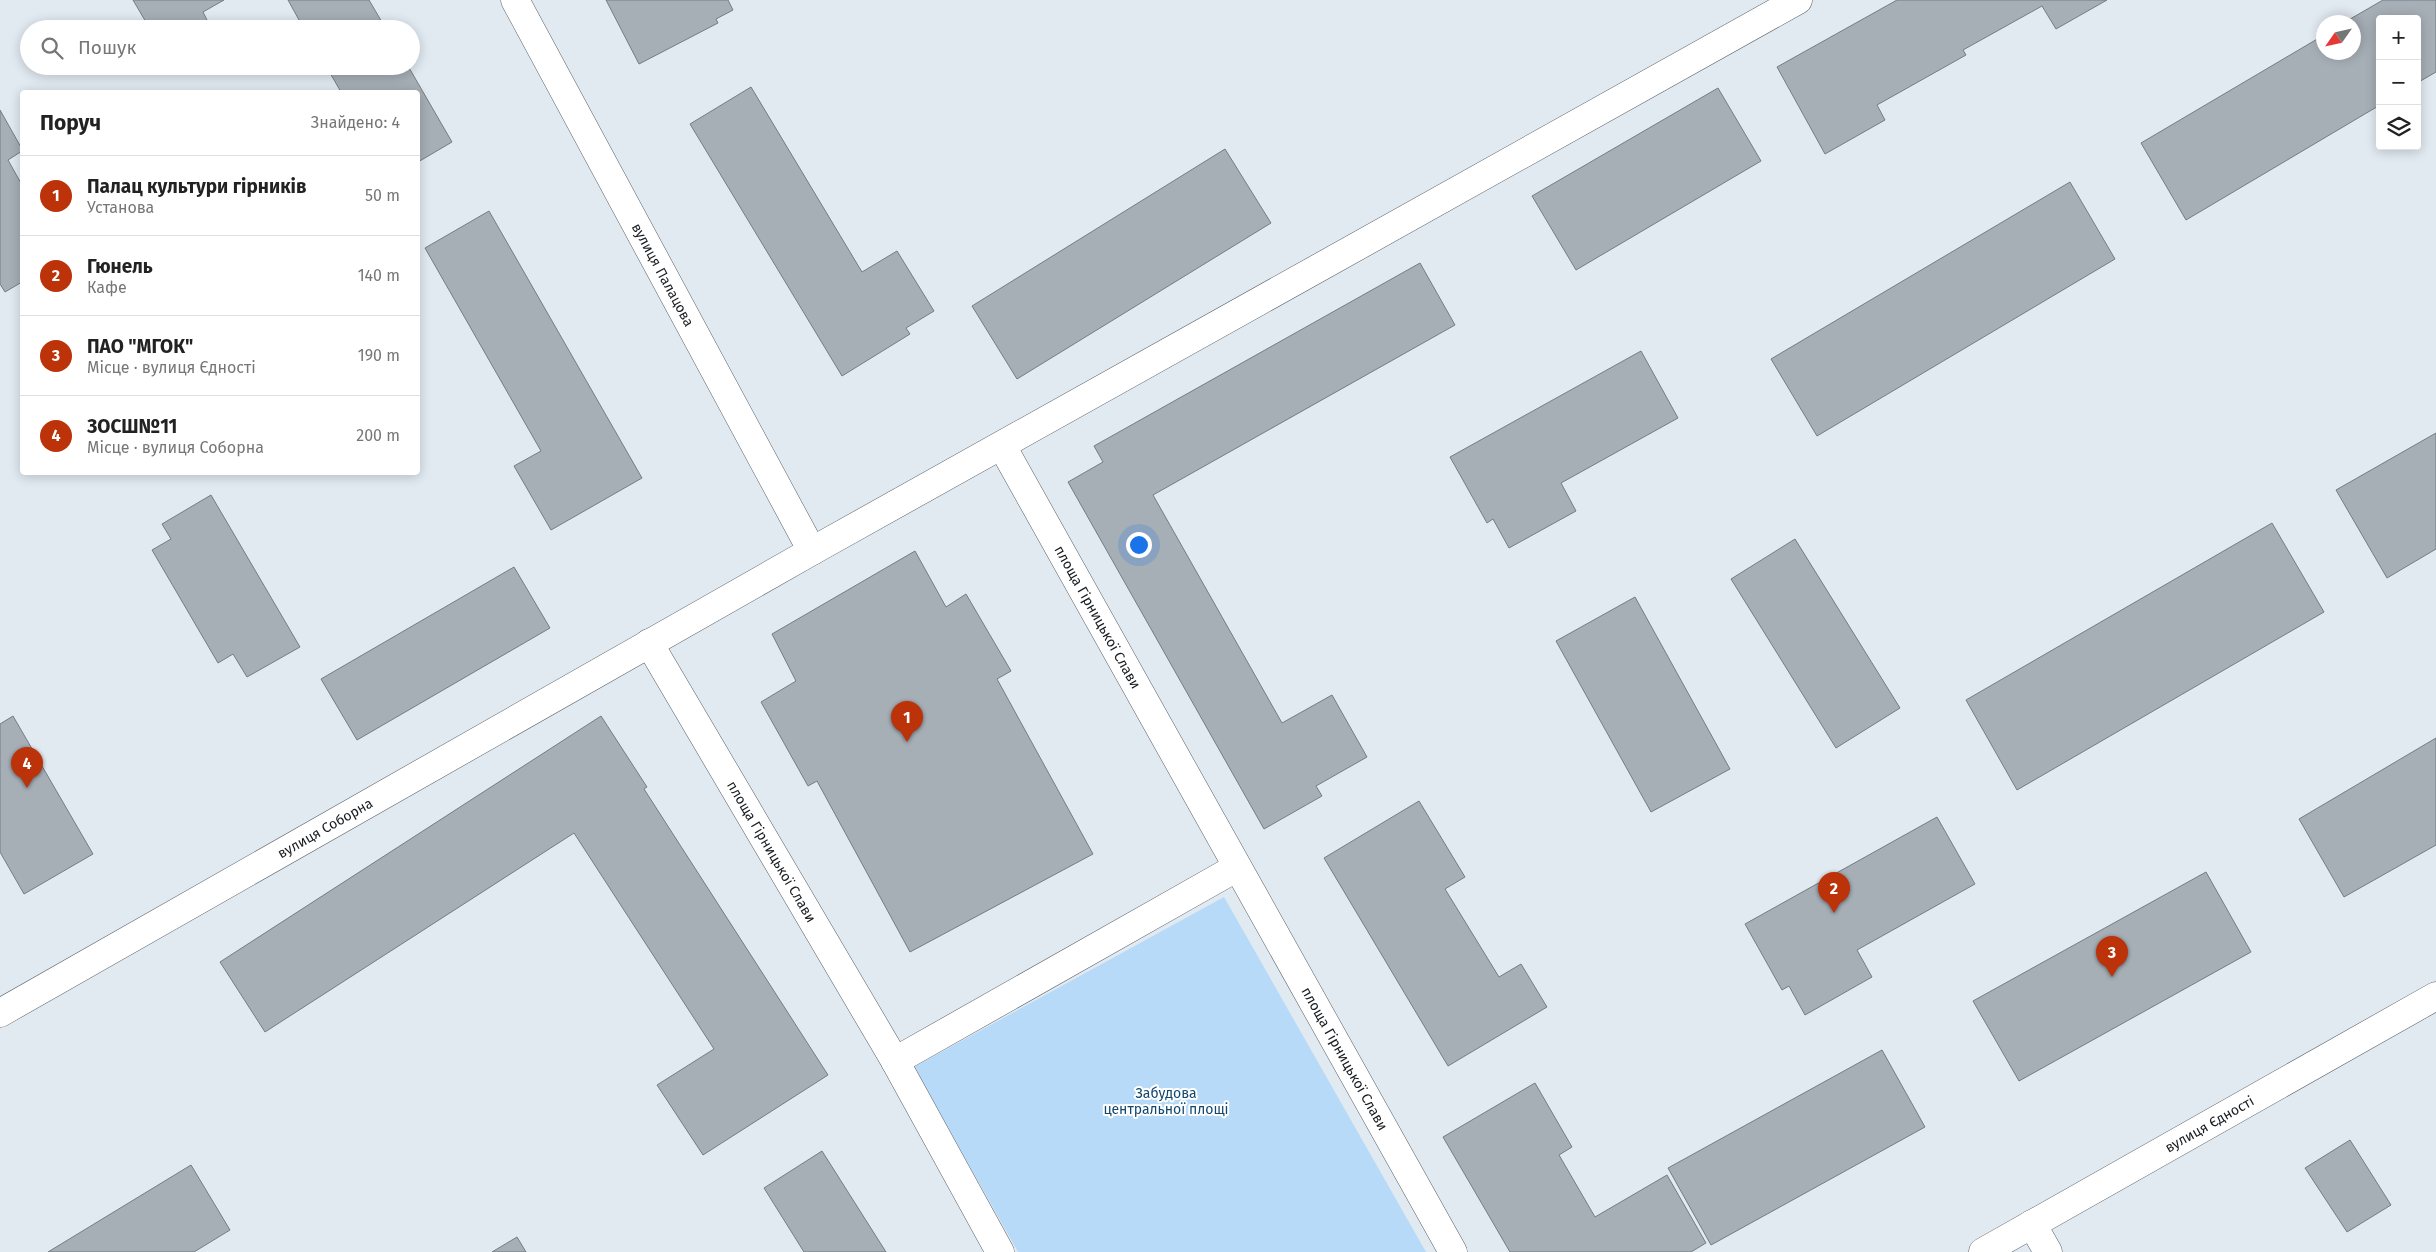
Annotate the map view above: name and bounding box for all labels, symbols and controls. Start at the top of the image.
north arrow [2316,15,2361,60]
map controls [2376,15,2421,150]
button: + [2376,15,2421,60]
search box [20,20,420,75]
icon: search [38,34,66,62]
text: Пошук [78,36,136,59]
button: − [2376,60,2421,105]
button: layers [2376,105,2421,150]
text: Поруч [40,110,101,136]
text: Знайдено: 4 [311,113,400,132]
text: Палац культури гірників [87,175,307,198]
text: 1 [52,186,60,205]
text: 50 m [365,186,400,205]
text: Установа [87,198,154,217]
street label: вулиця Палацова [628,220,697,330]
text: Гюнель [87,255,153,278]
text: 2 [52,266,60,285]
text: 140 m [358,266,400,285]
text: Кафе [87,278,127,297]
text: ПАО "МГОК" [87,335,193,358]
text: 3 [52,346,60,365]
text: 190 m [358,346,400,365]
text: Місце · вулиця Єдності [87,358,256,377]
text: ЗОСШ№11 [87,415,177,438]
text: 4 [51,426,61,445]
text: 200 m [356,426,400,445]
text: Місце · вулиця Соборна [87,438,264,457]
your location [1126,532,1152,558]
street label: площа Гірницької Слави [1050,543,1144,692]
pin: 1 [891,701,923,742]
pin: 4 [11,747,43,788]
street label: площа Гірницької Слави [723,778,820,926]
street label: вулиця Соборна [275,795,376,862]
pin: 2 [1818,872,1850,913]
pin: 3 [2096,936,2128,977]
street label: площа Гірницької Слави [1298,984,1391,1133]
park label: Забудова центральної площі [1103,1085,1229,1118]
street label: вулиця Єдності [2162,1093,2257,1156]

